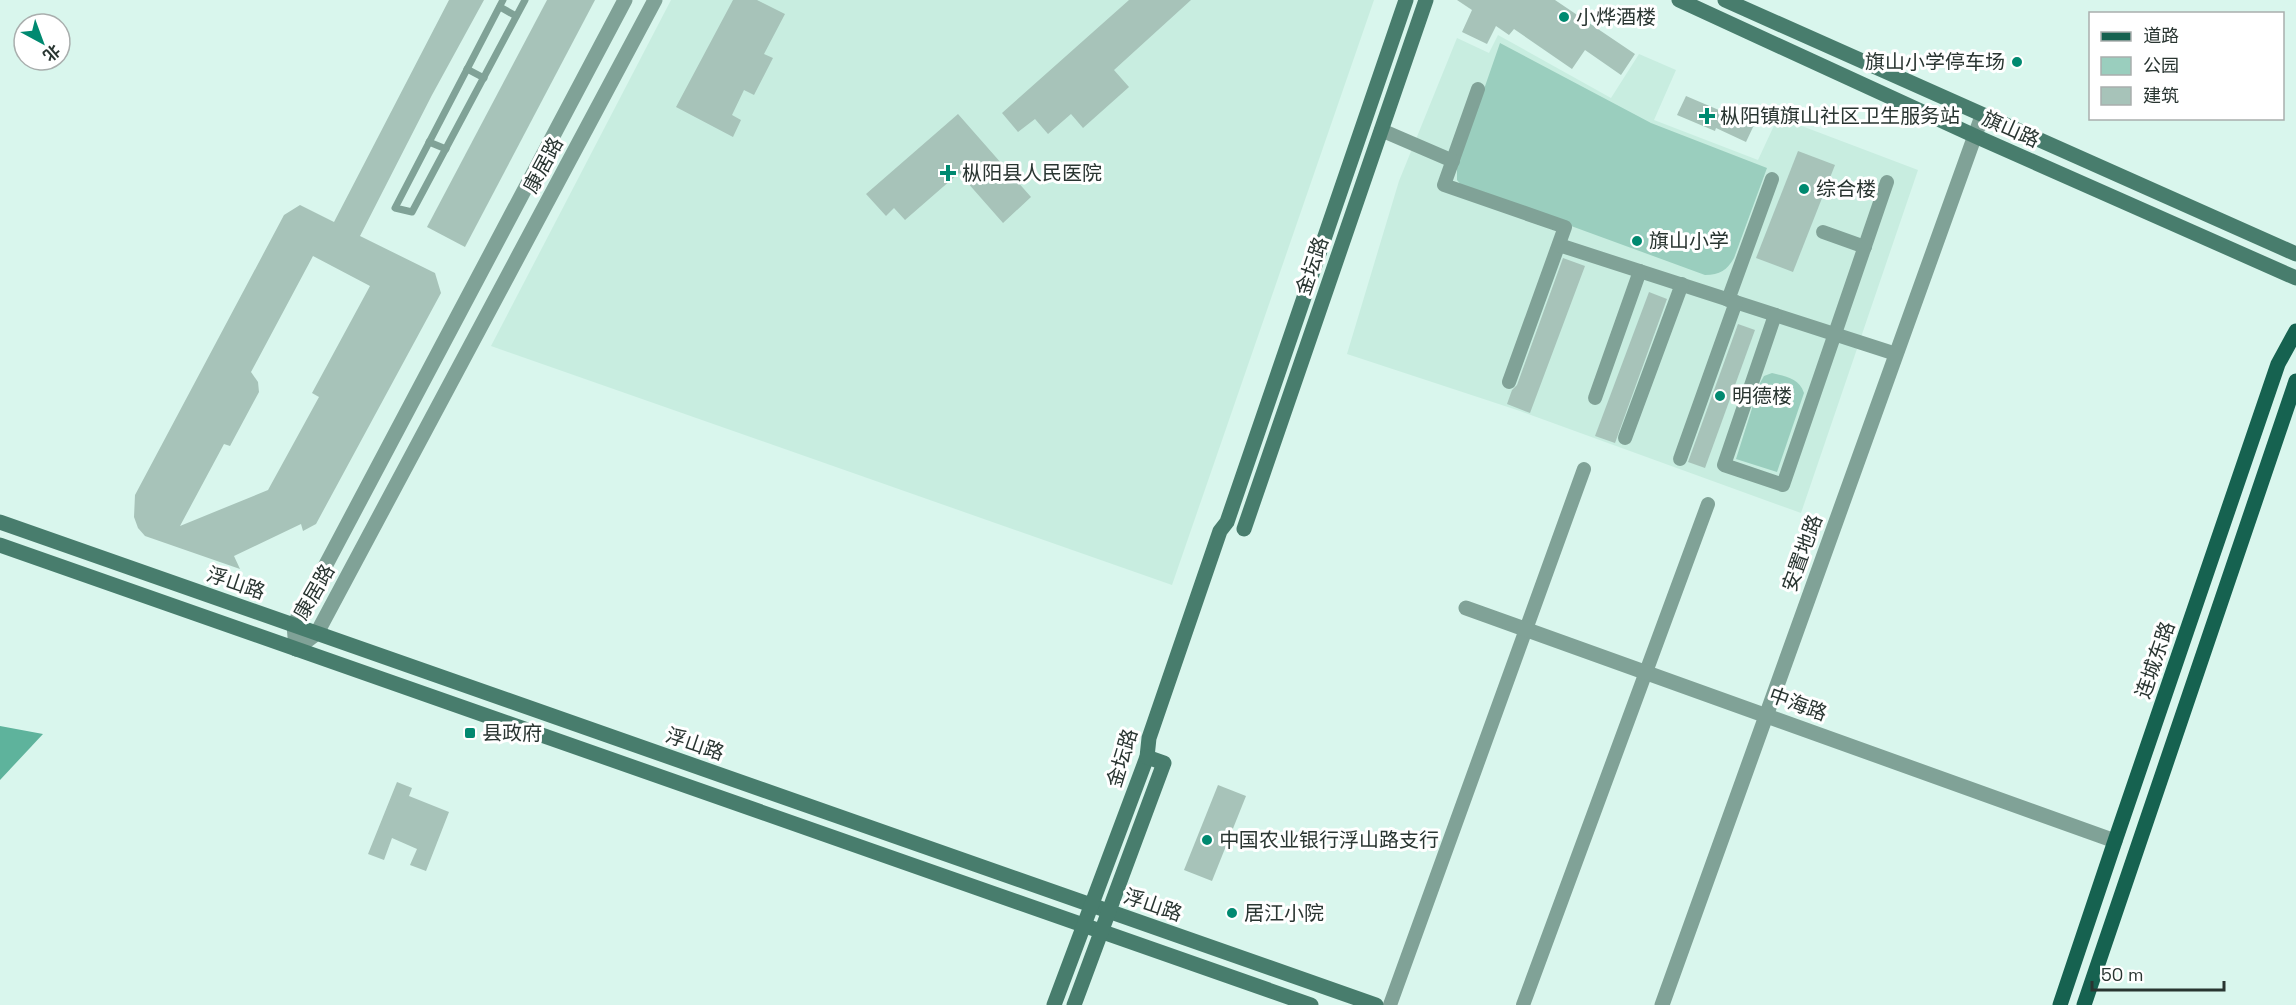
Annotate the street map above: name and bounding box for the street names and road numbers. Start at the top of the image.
street label: 旗山路 [1978,105,2044,153]
street label: 康居路 [517,132,569,198]
street label: 金坛路 [1290,233,1334,299]
street label: 安置地路 [1776,511,1828,595]
street label: 康居路 [288,560,340,624]
street label: 浮山路 [203,561,269,605]
street label: 连城东路 [2130,618,2180,702]
street label: 中海路 [1765,682,1831,726]
street label: 浮山路 [662,722,728,766]
street label: 金坛路 [1101,726,1143,790]
street label: 浮山路 [1120,883,1186,927]

